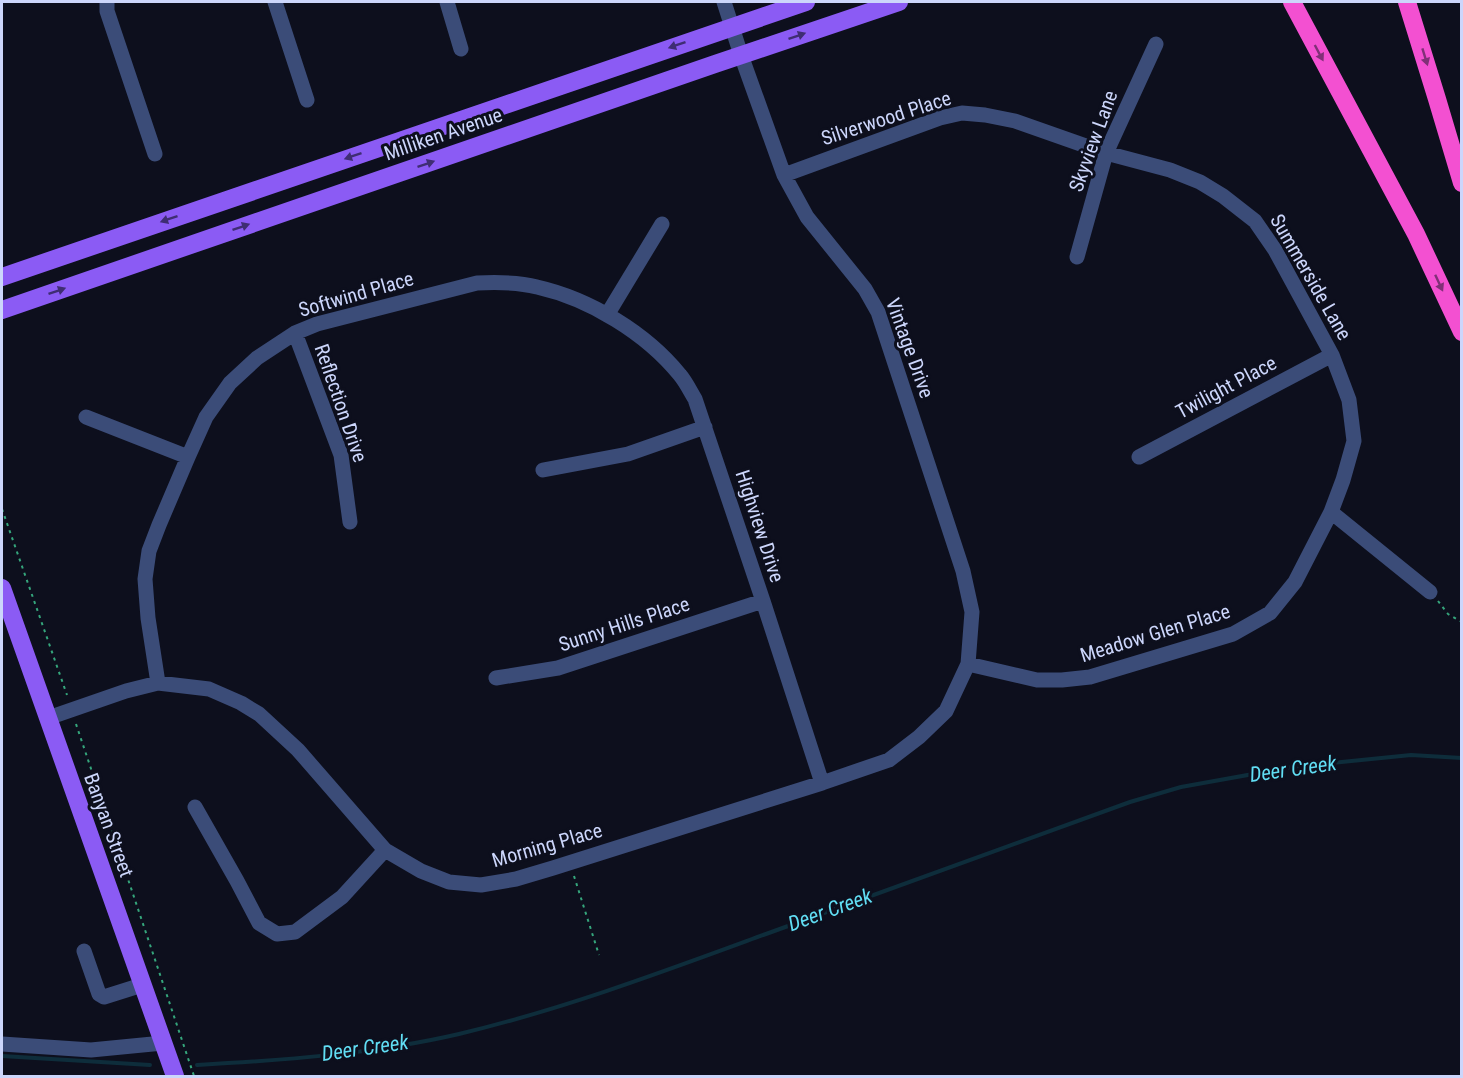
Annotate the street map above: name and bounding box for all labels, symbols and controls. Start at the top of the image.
one-way arrow [788,31,806,41]
one-way arrow [668,40,686,50]
one-way arrow [1314,45,1324,62]
one-way arrow [1420,48,1430,66]
street label: Silverwood Place [818,86,954,150]
street label: Skyview Lane [1064,87,1122,195]
street label: Milliken Avenue [381,103,505,165]
one-way arrow [344,152,362,161]
one-way arrow [417,158,435,168]
street label: Summerside Lane [1265,210,1357,344]
one-way arrow [160,215,178,225]
one-way arrow [232,222,250,232]
street label: Softwind Place [296,266,416,322]
one-way arrow [1434,274,1443,291]
one-way arrow [48,285,66,295]
street label: Vintage Drive [881,295,939,401]
street label: Reflection Drive [310,341,372,465]
street label: Twilight Place [1172,350,1280,424]
street label: Highview Drive [731,467,789,585]
street label: Sunny Hills Place [556,592,692,656]
street label: Meadow Glen Place [1077,599,1233,667]
water label: Deer Creek [1248,751,1339,787]
street label: Banyan Street [79,770,139,880]
street label: Morning Place [489,818,605,872]
water label: Deer Creek [785,883,876,936]
water label: Deer Creek [320,1030,411,1066]

